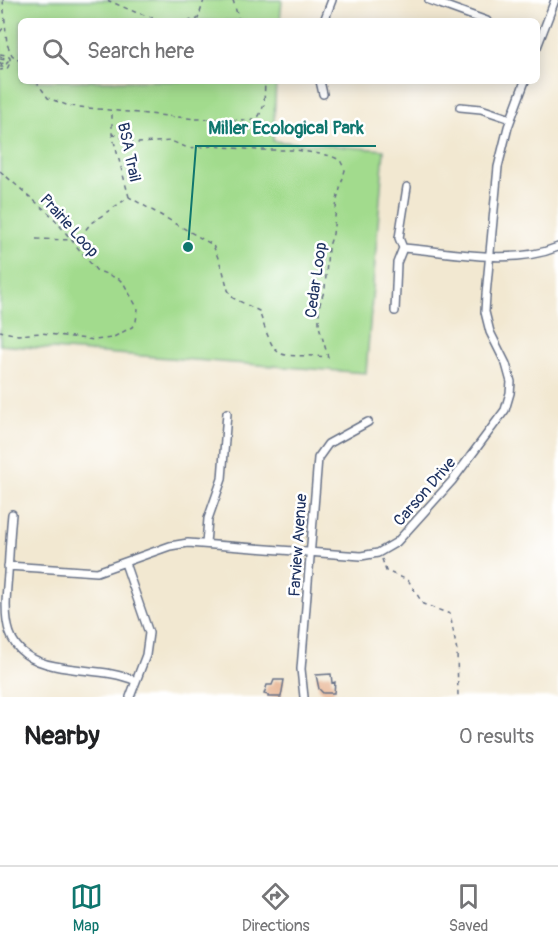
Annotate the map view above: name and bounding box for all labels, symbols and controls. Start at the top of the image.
search box [18,18,540,84]
icon: search [39,35,72,68]
text: Search here [87,37,194,65]
callout: Miller Ecological Park [196,110,376,146]
text: Miller Ecological Park [208,117,364,140]
street label: BSA Trail [113,121,145,184]
street label: Prairie Loop [36,190,103,261]
street label: Cedar Loop [301,241,331,319]
street label: Carson Drive [389,453,460,530]
street label: Farview Avenue [284,493,312,597]
text: Nearby [24,720,100,752]
text: 0 results [459,724,534,749]
tab: Map [70,880,103,936]
tab: Directions [242,880,310,936]
tab: Saved [449,880,488,936]

